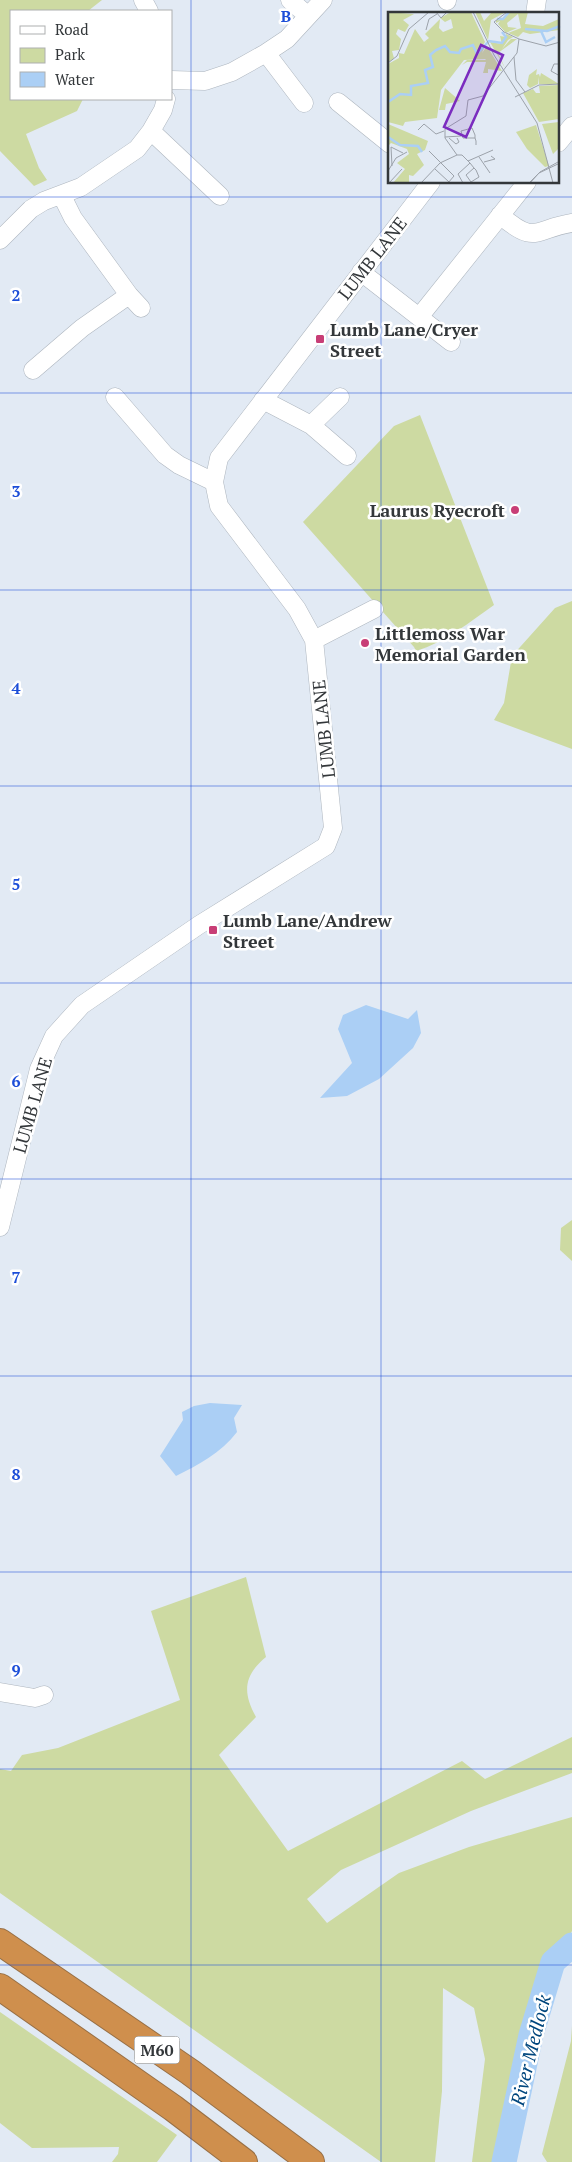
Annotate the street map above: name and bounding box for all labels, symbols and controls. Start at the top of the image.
text: B [281,5,291,27]
legend [10,10,172,100]
inset map [388,12,560,184]
text: Road [55,19,88,39]
text: Park [55,44,85,64]
text: Water [55,69,95,89]
street label: LUMB LANE [332,212,412,304]
text: 2 [11,284,21,306]
place label: Lumb Lane/Cryer Street [330,317,478,362]
marker: Lumb Lane/Cryer Street [314,333,326,345]
text: 3 [11,480,21,502]
place label: Laurus Ryecroft [370,498,505,522]
marker: Laurus Ryecroft [509,504,521,516]
place label: Littlemoss War Memorial Garden [375,621,526,666]
marker: Littlemoss War Memorial Garden [359,637,371,649]
text: 4 [11,677,21,699]
street label: LUMB LANE [306,679,340,779]
text: 5 [11,873,21,895]
place label: Lumb Lane/Andrew Street [223,908,392,953]
marker: Lumb Lane/Andrew Street [207,924,219,936]
street label: LUMB LANE [7,1054,57,1156]
text: 6 [11,1070,21,1092]
text: 7 [11,1266,21,1288]
text: 8 [11,1463,21,1485]
text: 9 [11,1659,21,1681]
water label: River Medlock [504,1991,556,2109]
road number: M60 [134,2036,180,2064]

